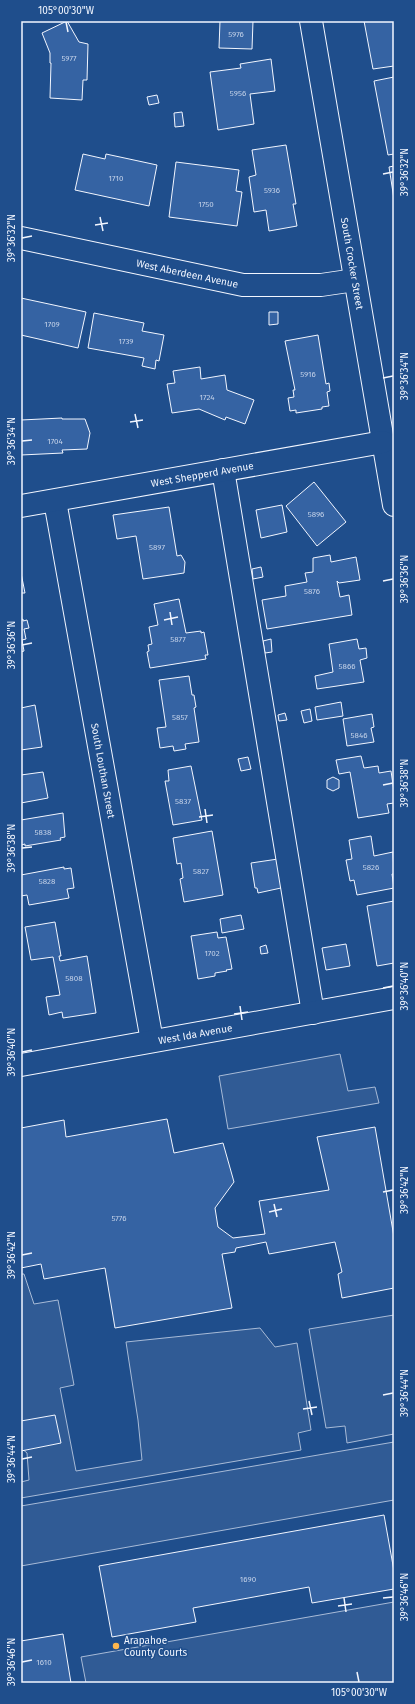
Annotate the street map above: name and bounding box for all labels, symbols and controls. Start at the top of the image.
text: 105°00'30"W [38,5,95,17]
house number: 5976 [228,30,244,39]
house number: 5977 [61,54,77,63]
house number: 5956 [230,89,246,98]
text: 39°36'32"N [399,148,411,196]
house number: 1710 [109,174,124,183]
house number: 5936 [264,186,280,195]
house number: 1750 [198,200,214,209]
text: 39°36'32"N [6,214,18,262]
street label: South Crocker Street [338,217,365,311]
street label: West Aberdeen Avenue [135,258,239,291]
house number: 1709 [44,320,60,329]
house number: 1739 [118,337,134,346]
text: 39°36'34"N [399,352,411,400]
house number: 5916 [300,370,316,379]
house number: 1724 [200,393,215,402]
text: 39°36'34"N [6,417,18,465]
house number: 1704 [47,437,64,446]
street label: West Shepperd Avenue [150,460,255,490]
house number: 5896 [308,510,324,519]
house number: 5897 [149,543,165,552]
text: 39°36'36"N [399,555,411,603]
house number: 5876 [304,587,320,596]
text: 39°36'36"N [6,621,18,669]
house number: 5877 [170,635,186,644]
house number: 5866 [339,662,355,671]
house number: 5857 [172,713,188,722]
street label: South Louthan Street [88,722,117,820]
house number: 5846 [351,731,367,740]
text: 39°36'38"N [399,759,411,807]
house number: 5837 [175,797,191,806]
text: 39°36'38"N [6,824,18,872]
house number: 5838 [35,828,52,837]
house number: 5826 [363,863,379,872]
house number: 5827 [193,867,209,876]
house number: 5828 [39,877,56,886]
house number: 1702 [204,949,220,958]
text: 39°36'40"N [399,962,411,1010]
house number: 5808 [65,974,83,983]
street label: West Ida Avenue [157,1022,233,1047]
text: 39°36'40"N [6,1028,18,1076]
text: 39°36'42"N [399,1166,411,1214]
house number: 5776 [112,1214,127,1223]
text: 39°36'42"N [6,1231,18,1279]
text: 39°36'44"N [399,1369,411,1417]
text: 39°36'44"N [6,1435,18,1483]
text: 39°36'46"N [399,1573,411,1621]
house number: 1690 [240,1575,257,1584]
place label: Arapahoe County Courts [124,1635,188,1659]
text: 39°36'46"N [6,1638,18,1686]
marker: Arapahoe County Courts [111,1641,121,1651]
house number: 1610 [36,1658,52,1667]
text: 105°00'30"W [331,1687,388,1699]

